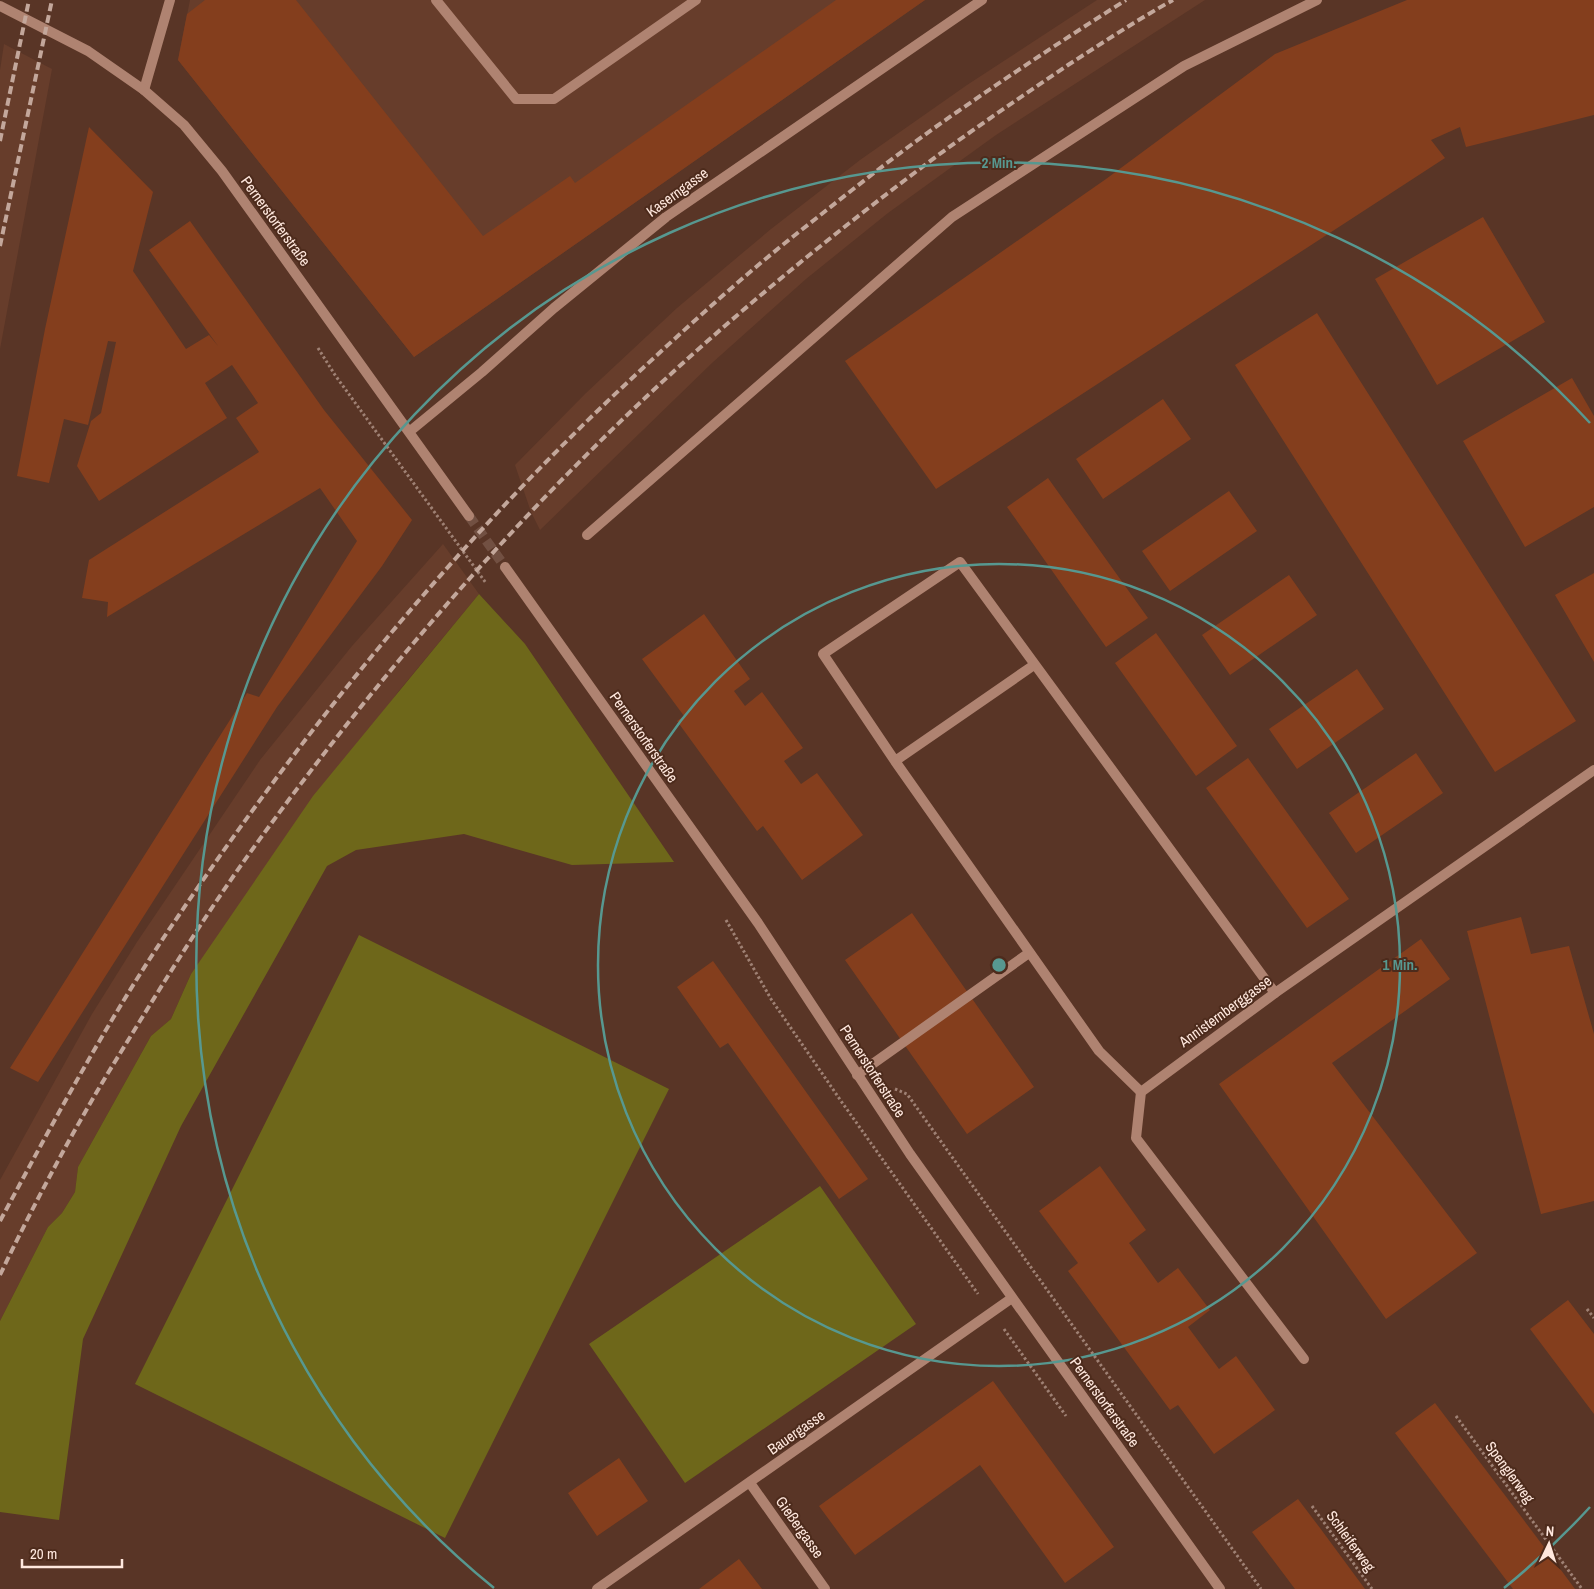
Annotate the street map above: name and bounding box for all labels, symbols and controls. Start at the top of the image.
text: 2 Min. [982,152,1016,173]
street label: Kaserngasse [642,162,712,222]
street label: Pernerstorferstraße [236,172,316,270]
street label: Pernerstorferstraße [605,687,683,787]
text: 1 Min. [1383,954,1417,975]
centre of rings [990,956,1008,974]
street label: Annisternberggasse [1173,970,1276,1052]
street label: Pernerstorferstraße [835,1021,911,1122]
street label: Pernerstorferstraße [1065,1353,1145,1451]
street label: Bauergasse [763,1404,829,1459]
street label: Spenglerweg [1480,1437,1540,1507]
street label: Gießergasse [771,1492,829,1562]
street label: Schleiferweg [1322,1506,1380,1576]
north arrow [1524,1519,1574,1569]
text: N [1545,1522,1555,1540]
scale bar [22,1536,122,1568]
text: 20 m [30,1543,57,1564]

